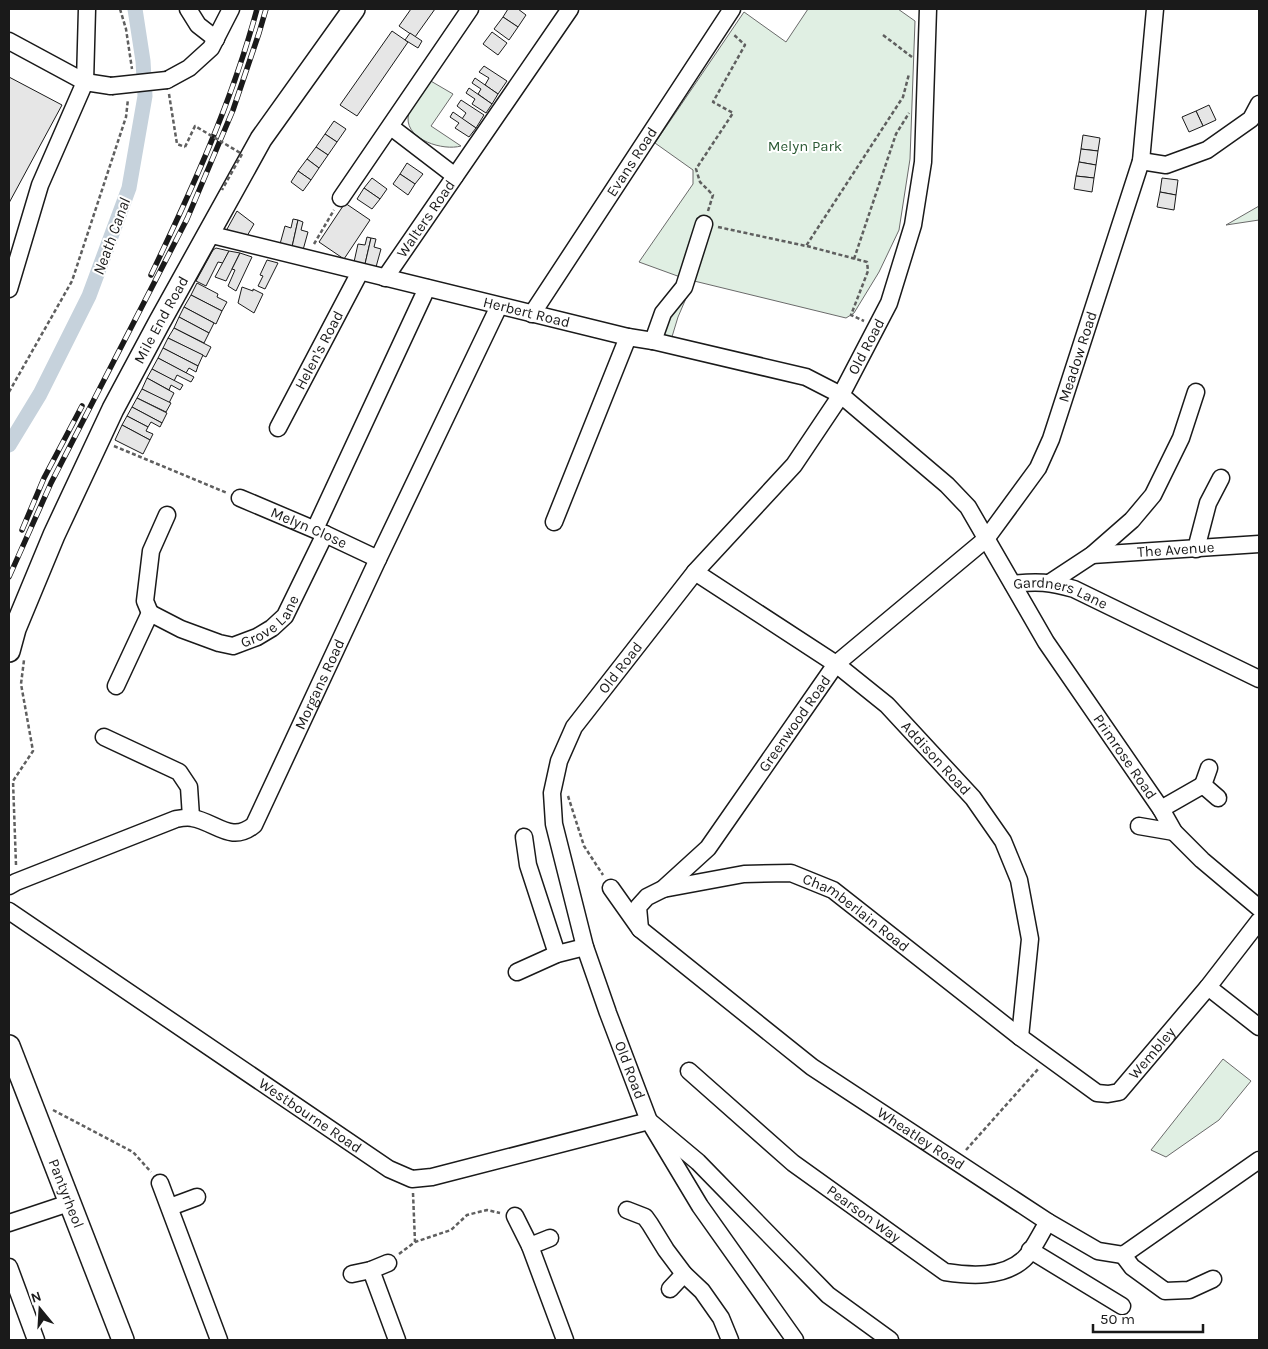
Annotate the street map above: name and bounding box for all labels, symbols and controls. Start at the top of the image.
street label: Evans Road [603,124,661,200]
park label: Melyn Park [768,137,842,155]
street label: Walters Road [393,176,459,261]
water label: Neath Canal [89,195,134,277]
street label: Mile End Road [130,273,192,367]
street label: Herbert Road [481,293,572,331]
street label: Helen's Road [291,308,347,393]
street label: Meadow Road [1054,309,1101,405]
street label: Old Road [844,315,888,378]
street label: Melyn Close [268,503,350,552]
street label: The Avenue [1137,538,1215,561]
street label: Gardners Lane [1012,573,1111,613]
street label: Grove Lane [238,592,303,651]
street label: Morgans Road [291,636,348,732]
street label: Old Road [595,638,646,697]
street label: Greenwood Road [755,672,835,775]
street label: Primrose Road [1089,711,1161,803]
street label: Addison Road [897,717,975,799]
street label: Chamberlain Road [800,870,913,956]
street label: Wembley [1125,1023,1179,1083]
street label: Old Road [611,1038,649,1102]
street label: Westbourne Road [255,1074,365,1157]
street label: Wheatley Road [874,1103,968,1174]
street label: Pantyrheol [45,1156,88,1231]
street label: Pearson Way [823,1181,904,1246]
north arrow [15,1284,65,1334]
text: N [29,1287,44,1307]
scale bar [1093,1302,1203,1334]
text: 50 m [1100,1310,1135,1328]

